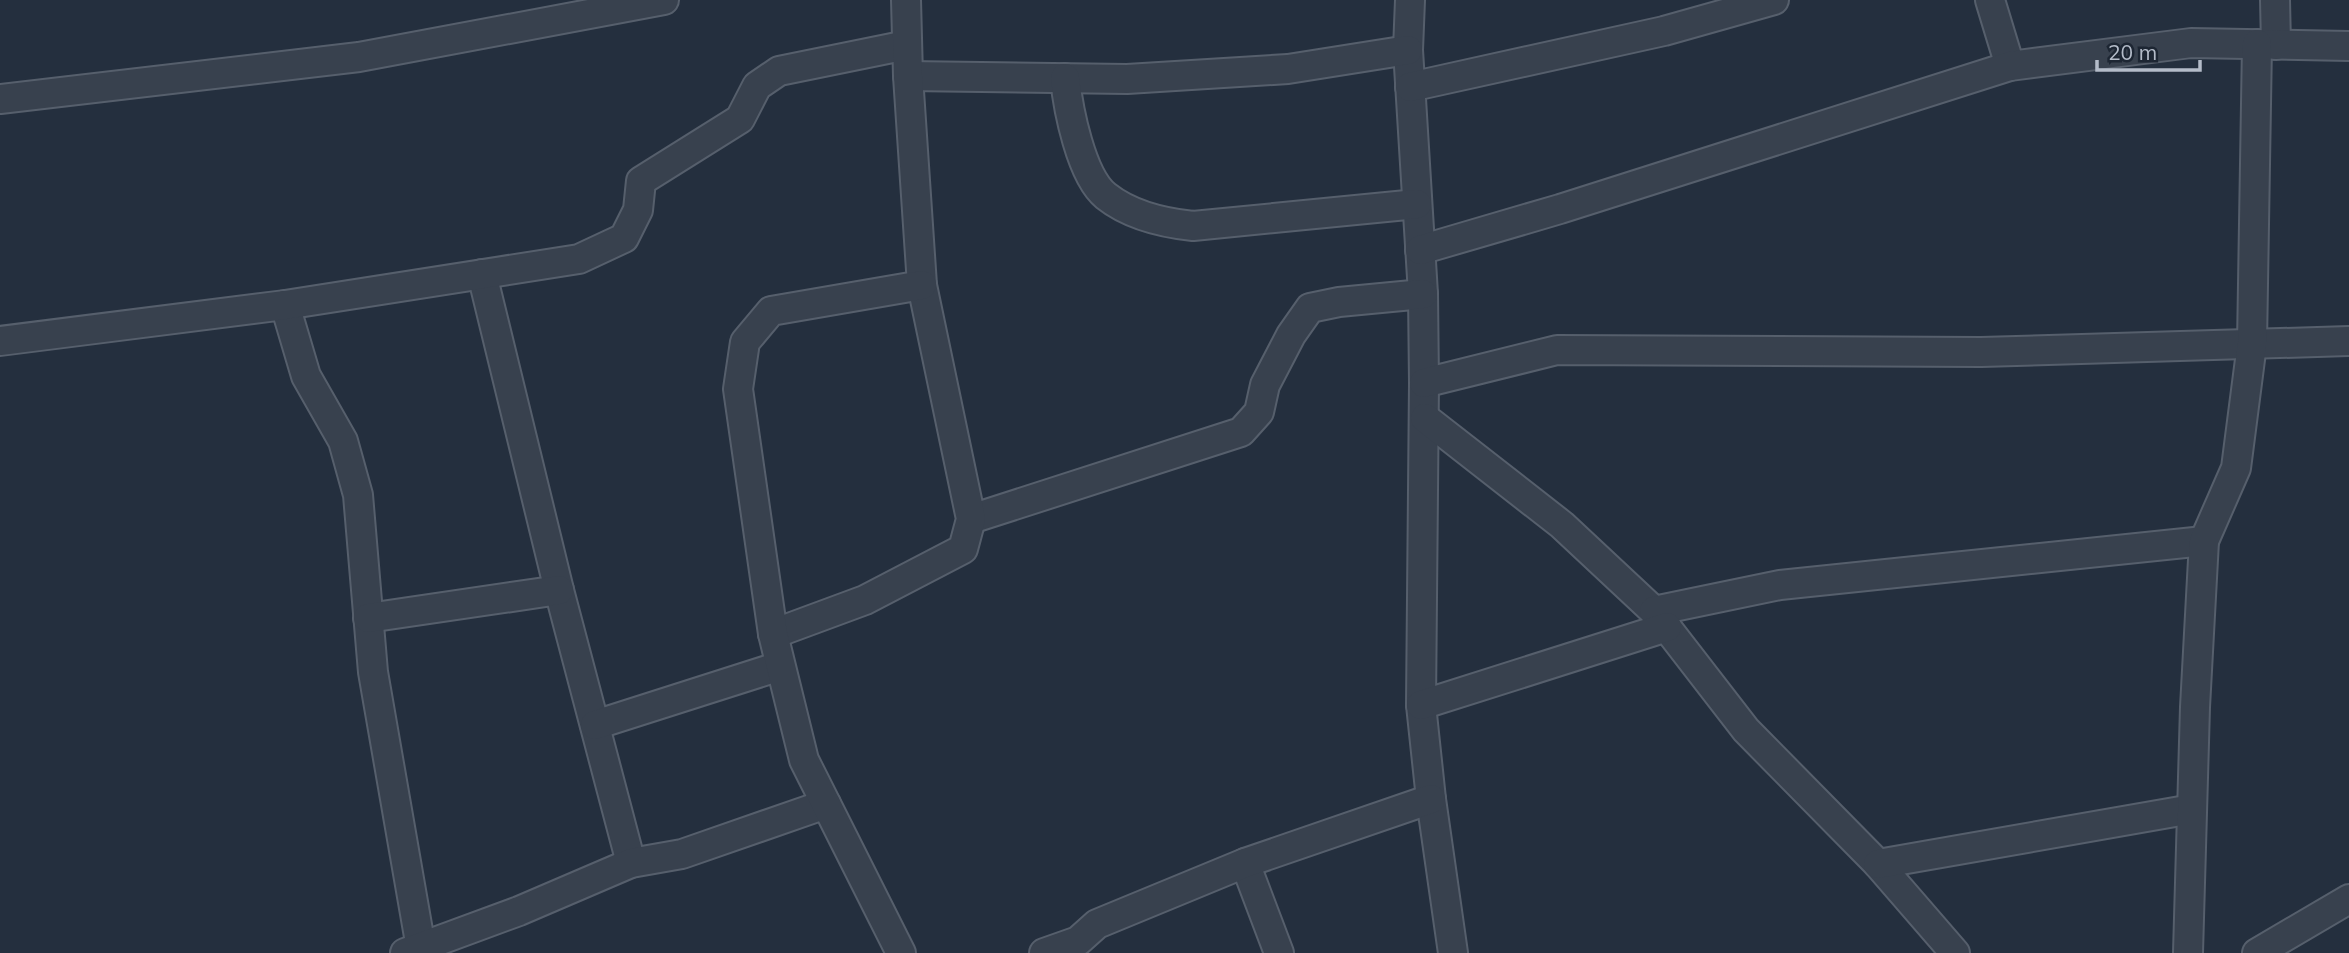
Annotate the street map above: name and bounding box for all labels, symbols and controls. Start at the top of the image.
scale bar [2097,28,2200,72]
text: 20 m [2108,39,2157,65]

